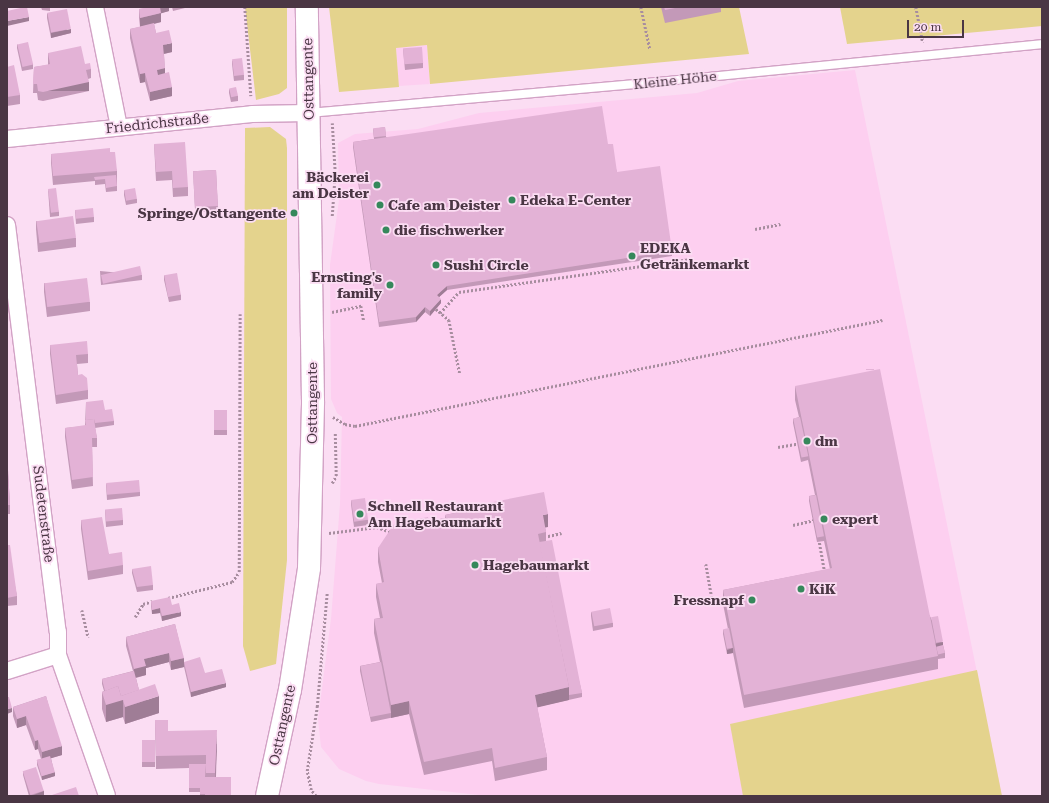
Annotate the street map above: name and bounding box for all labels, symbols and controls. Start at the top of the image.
scale bar [909,12,966,38]
text: 20 m [914,20,941,34]
street label: Osttangente [299,38,317,120]
street label: Kleine Höhe [632,67,718,93]
street label: Friedrichstraße [105,109,209,137]
place label: Bäckerei am Deister [292,169,369,202]
marker: Bäckerei am Deister [372,180,382,190]
place label: Edeka E-Center [520,192,631,208]
marker: Edeka E-Center [507,195,517,205]
place label: Cafe am Deister [388,197,500,213]
marker: Cafe am Deister [375,200,385,210]
place label: Springe/Osttangente [138,205,286,221]
marker: Springe/Osttangente [289,208,299,218]
place label: die fischwerker [394,222,504,238]
marker: die fischwerker [381,225,391,235]
place label: EDEKA Getränkemarkt [640,240,749,272]
marker: EDEKA Getränkemarkt [627,251,637,261]
place label: Sushi Circle [444,257,529,273]
marker: Sushi Circle [431,260,441,270]
place label: Ernsting's family [311,269,382,302]
marker: Ernsting's family [385,280,395,290]
street label: Osttangente [304,362,320,444]
place label: dm [815,433,838,449]
marker: dm [802,436,812,446]
street label: Sudetenstraße [30,465,58,563]
place label: Schnell Restaurant Am Hagebaumarkt [368,498,503,530]
marker: Schnell Restaurant Am Hagebaumarkt [355,509,365,519]
place label: expert [832,511,878,527]
marker: expert [819,514,829,524]
place label: Hagebaumarkt [483,557,589,573]
marker: Hagebaumarkt [470,560,480,570]
place label: KiK [809,581,836,597]
marker: KiK [796,584,806,594]
place label: Fressnapf [673,592,744,608]
marker: Fressnapf [747,595,757,605]
street label: Osttangente [265,683,299,767]

